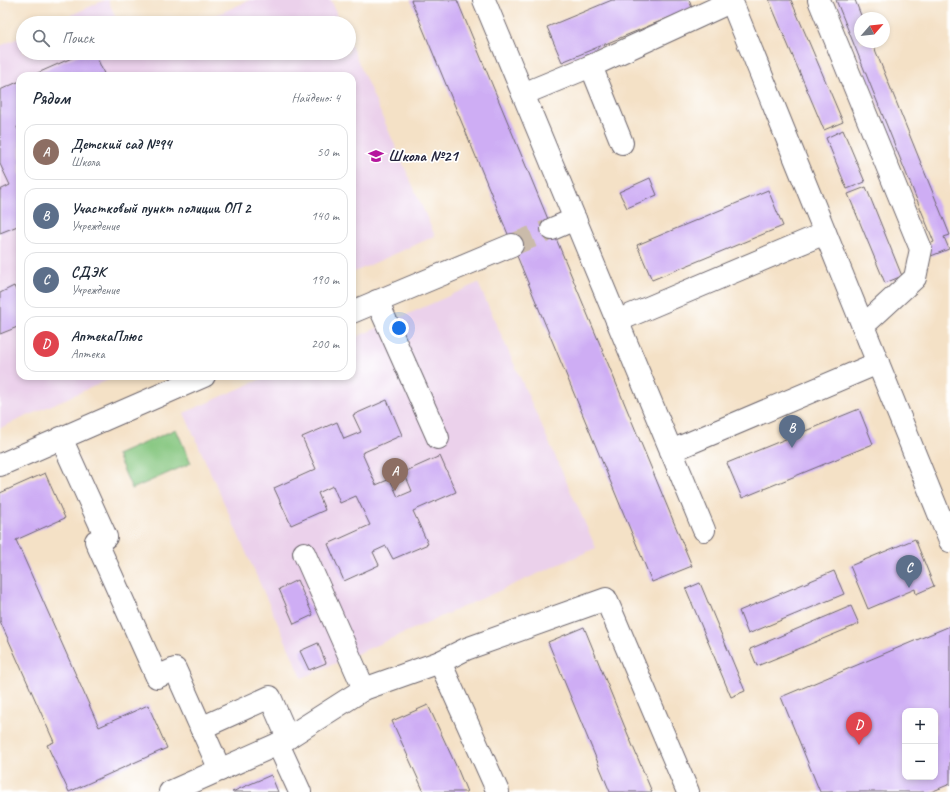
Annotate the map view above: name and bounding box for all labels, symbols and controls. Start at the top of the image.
north arrow [854,12,890,48]
search box [16,16,356,60]
icon: search [30,27,52,49]
text: Поиск [62,29,94,48]
text: Рядом [32,88,70,109]
text: Найдено: 4 [292,90,340,106]
text: Детский сад №94 [71,135,172,154]
text: A [43,144,49,160]
text: 50 m [317,144,339,160]
place label: Школа №21 [388,146,459,166]
school or university icon: Школа №21 [367,147,385,165]
text: Школа [71,154,100,170]
text: Участковый пункт полиции ОП 2 [71,199,250,218]
text: B [43,208,49,224]
text: 140 m [311,208,339,224]
text: Учреждение [71,218,119,234]
text: СДЭК [71,263,105,282]
text: C [43,272,49,288]
text: 190 m [311,272,339,288]
text: Учреждение [71,282,119,298]
your location [389,318,409,338]
text: АптекаПлюс [71,327,142,346]
text: D [42,336,50,352]
text: 200 m [311,336,339,352]
text: Аптека [71,346,105,362]
pin: B [779,415,805,448]
pin: A [382,458,408,491]
pin: C [896,555,922,588]
map controls [902,708,938,780]
button: + [902,708,938,744]
pin: D [846,712,872,745]
button: − [902,744,938,780]

